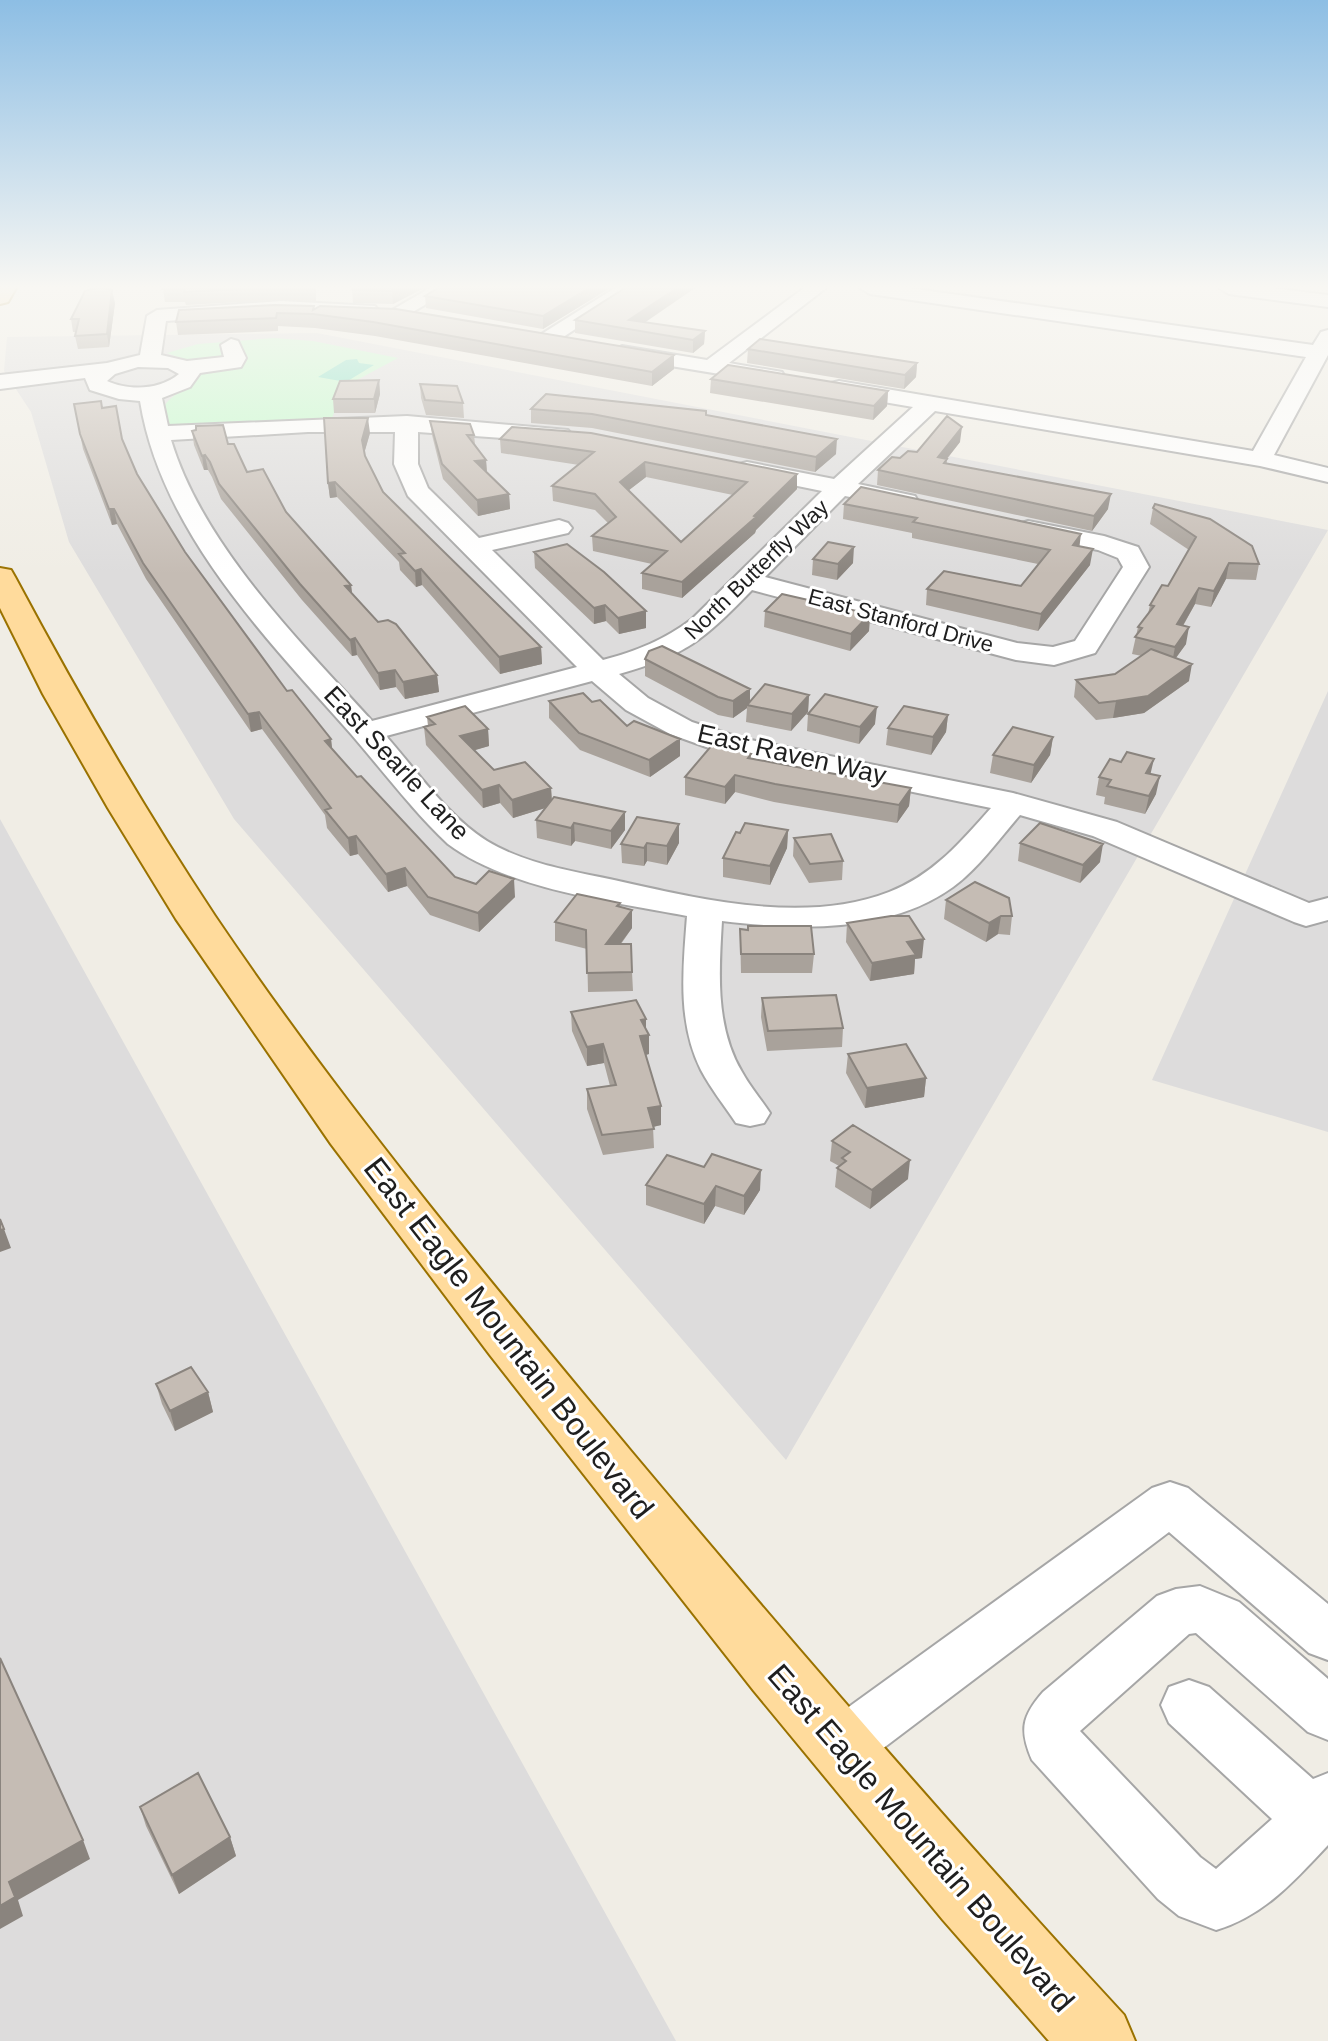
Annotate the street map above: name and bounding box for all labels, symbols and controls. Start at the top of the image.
street label: North Butterfly Way [679,494,833,644]
street label: East Stanford Drive [806,584,996,657]
street label: East Searle Lane [318,680,476,846]
street label: East Raven Way [695,718,889,790]
street label: East Eagle Mountain Boulevard [357,1150,661,1526]
street label: East Eagle Mountain Boulevard [760,1657,1082,2019]

